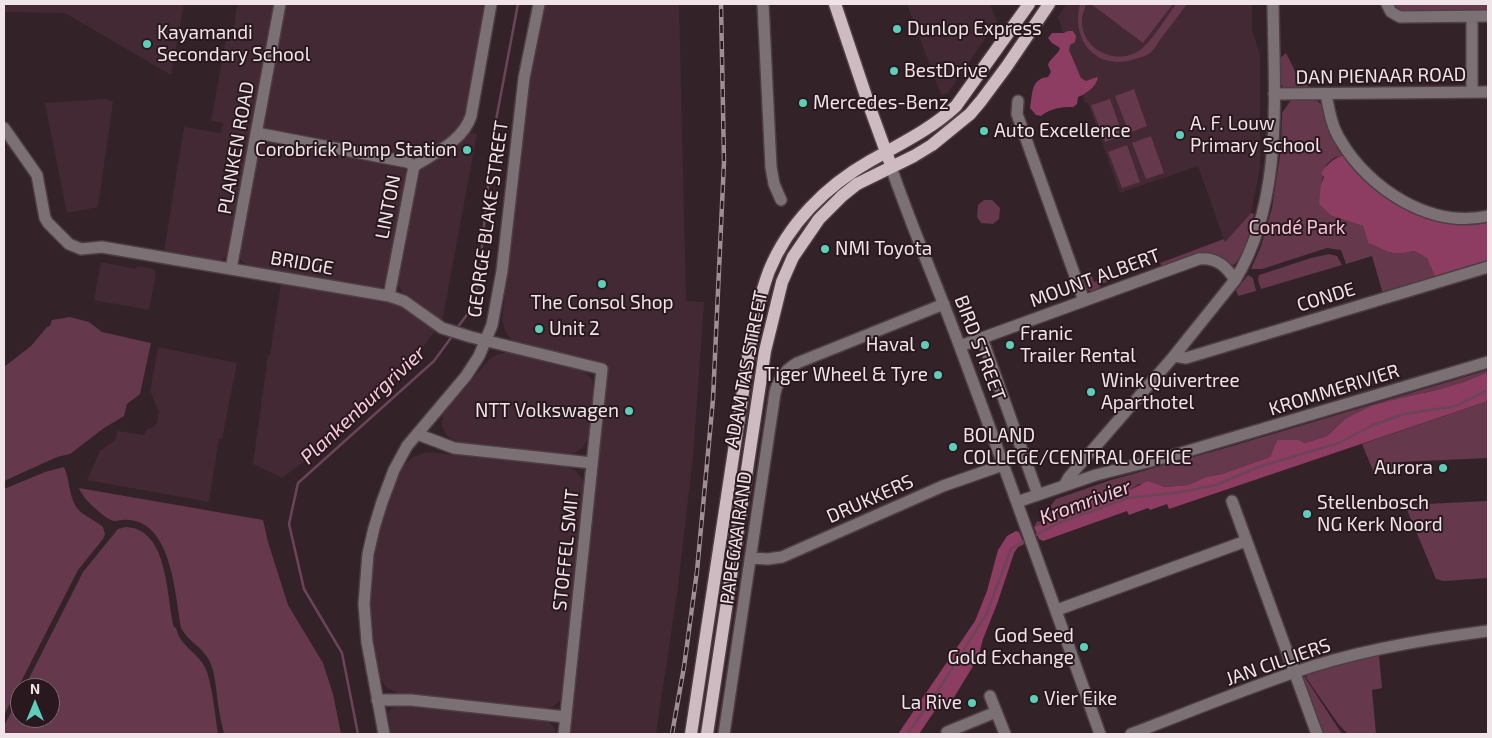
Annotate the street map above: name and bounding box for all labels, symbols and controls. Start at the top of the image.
place label: Dunlop Express [907,18,1042,40]
place label: Kayamandi Secondary School [157,22,310,66]
marker: Dunlop Express [891,23,903,35]
marker: Kayamandi Secondary School [141,38,153,50]
place label: BestDrive [904,60,988,82]
street label: DAN PIENAAR ROAD [1296,63,1466,89]
marker: BestDrive [888,65,900,77]
street label: PLANKEN ROAD [213,80,259,216]
place label: Mercedes-Benz [813,92,949,114]
marker: Mercedes-Benz [797,97,809,109]
place label: A. F. Louw Primary School [1190,113,1321,157]
street label: GEORGE BLAKE STREET [463,119,513,319]
place label: Auto Excellence [994,120,1131,142]
marker: Auto Excellence [978,125,990,137]
marker: A. F. Louw Primary School [1174,129,1186,141]
place label: Corobrick Pump Station [255,139,457,161]
marker: Corobrick Pump Station [461,144,473,156]
street label: LINTON [371,173,405,241]
park label: Condé Park [1249,217,1345,239]
place label: NMI Toyota [835,238,932,260]
marker: NMI Toyota [819,243,831,255]
street label: MOUNT ALBERT [1027,244,1163,312]
street label: BRIDGE [269,246,335,280]
street label: CONDE [1294,277,1358,317]
marker: The Consol Shop [596,278,608,290]
street label: ADAM TAS STREET [720,289,772,449]
place label: The Consol Shop [530,292,674,314]
street label: BIRD STREET [949,292,1011,404]
place label: Unit 2 [549,318,600,340]
marker: Unit 2 [533,323,545,335]
place label: Franic Trailer Rental [1020,323,1136,367]
place label: Haval [866,334,915,356]
marker: Haval [919,339,931,351]
marker: Franic Trailer Rental [1004,339,1016,351]
water label: Plankenburgrivier [295,341,431,469]
street label: KROMMERIVIER [1266,359,1402,421]
place label: Tiger Wheel & Tyre [764,364,928,386]
marker: Tiger Wheel & Tyre [932,369,944,381]
place label: Wink Quivertree Aparthotel [1101,370,1240,414]
marker: Wink Quivertree Aparthotel [1085,386,1097,398]
place label: NTT Volkswagen [475,400,619,422]
marker: NTT Volkswagen [623,405,635,417]
place label: BOLAND COLLEGE/CENTRAL OFFICE [963,425,1192,469]
marker: BOLAND COLLEGE/CENTRAL OFFICE [947,441,959,453]
place label: Aurora [1374,457,1433,479]
marker: Aurora [1437,462,1449,474]
street label: PAPEGAAIRAND [715,470,757,606]
street label: DRUKKERS [823,470,917,528]
water label: Kromrivier [1036,474,1134,530]
street label: STOFFEL SMIT [548,488,584,612]
place label: Stellenbosch NG Kerk Noord [1317,492,1443,536]
marker: Stellenbosch NG Kerk Noord [1301,508,1313,520]
place label: God Seed Gold Exchange [948,625,1074,669]
street label: JAN CILLIERS [1223,633,1333,691]
marker: God Seed Gold Exchange [1078,641,1090,653]
north arrow [10,678,60,728]
text: N [30,680,40,697]
place label: Vier Eike [1044,688,1117,710]
place label: La Rive [901,692,962,714]
marker: Vier Eike [1028,693,1040,705]
marker: La Rive [966,697,978,709]

